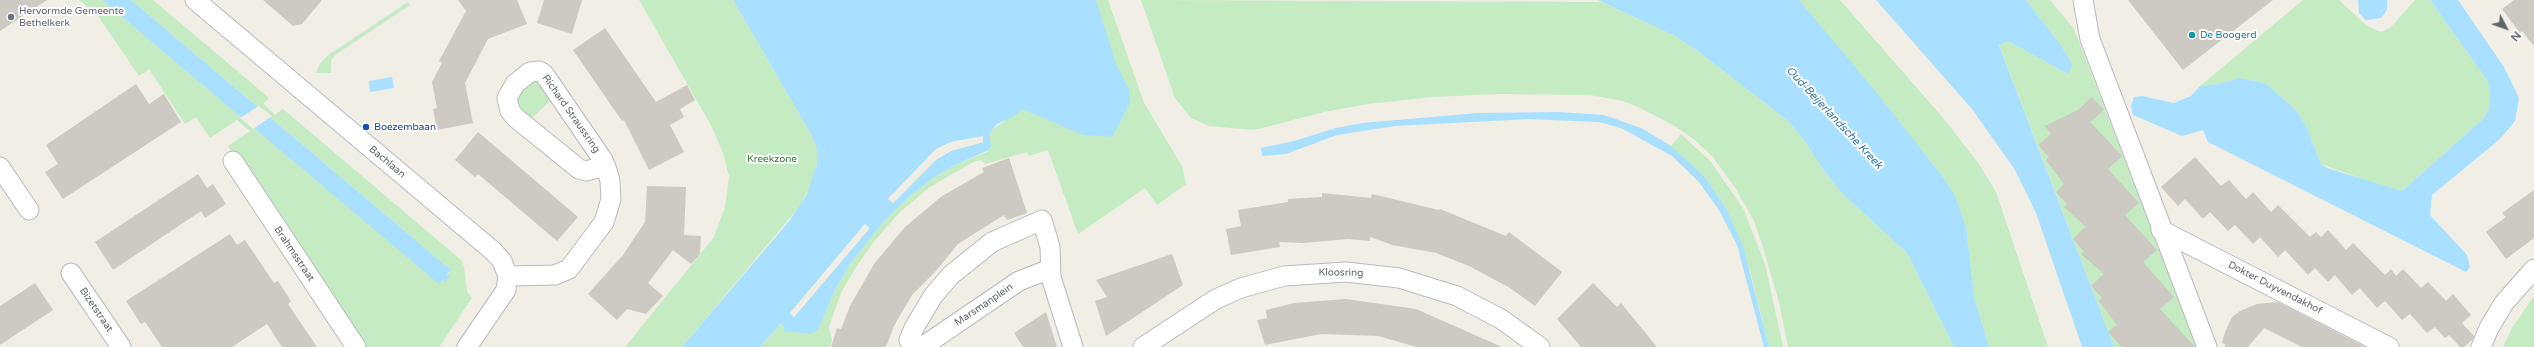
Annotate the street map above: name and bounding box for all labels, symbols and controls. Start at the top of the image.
place label: Hervormde Gemeente Bethelkerk [19,5,124,28]
north arrow [2486,8,2526,48]
marker: Hervormde Gemeente Bethelkerk [6,12,16,22]
place label: De Boogerd [2200,29,2257,41]
text: N [2508,29,2523,44]
marker: De Boogerd [2187,30,2197,40]
water label: Oud-Beijerlandsche Kreek [1783,64,1885,172]
street label: Richard Straussring [539,73,603,155]
place label: Boezembaan [374,121,436,133]
marker: Boezembaan [361,122,371,132]
street label: Bachlaan [366,143,408,181]
park label: Kreekzone [747,153,797,165]
street label: Brahmsstraat [271,224,317,284]
street label: Dokter Duyvendakhof [2226,259,2324,317]
street label: Kloosring [1318,267,1364,279]
street label: Marsmanplein [953,281,1015,329]
street label: Bizetstraat [77,285,115,335]

